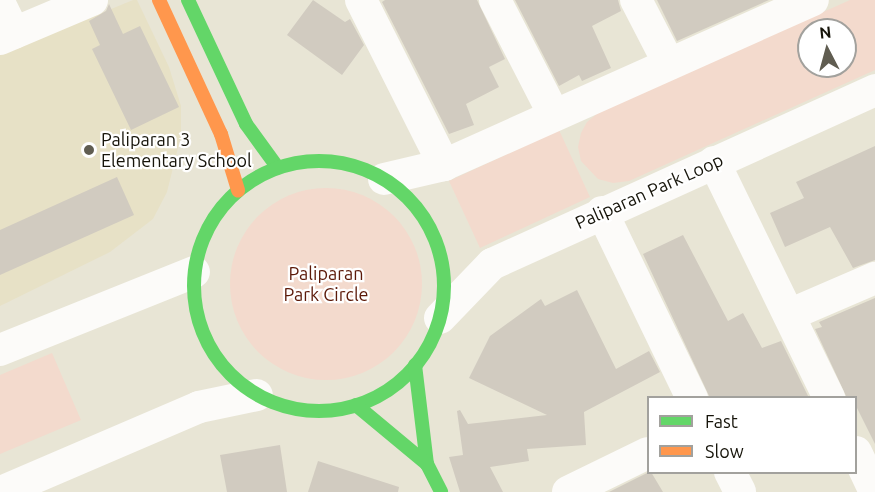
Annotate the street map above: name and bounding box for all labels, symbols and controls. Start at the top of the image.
north arrow [797,18,857,78]
text: N [818,23,832,42]
place label: Paliparan 3 Elementary School [101,129,252,172]
marker: Paliparan 3 Elementary School [82,143,96,157]
street label: Paliparan Park Loop [572,149,726,233]
park label: Paliparan Park Circle [283,263,369,306]
legend [647,396,857,474]
text: Fast [705,411,738,431]
text: Slow [705,441,744,461]

